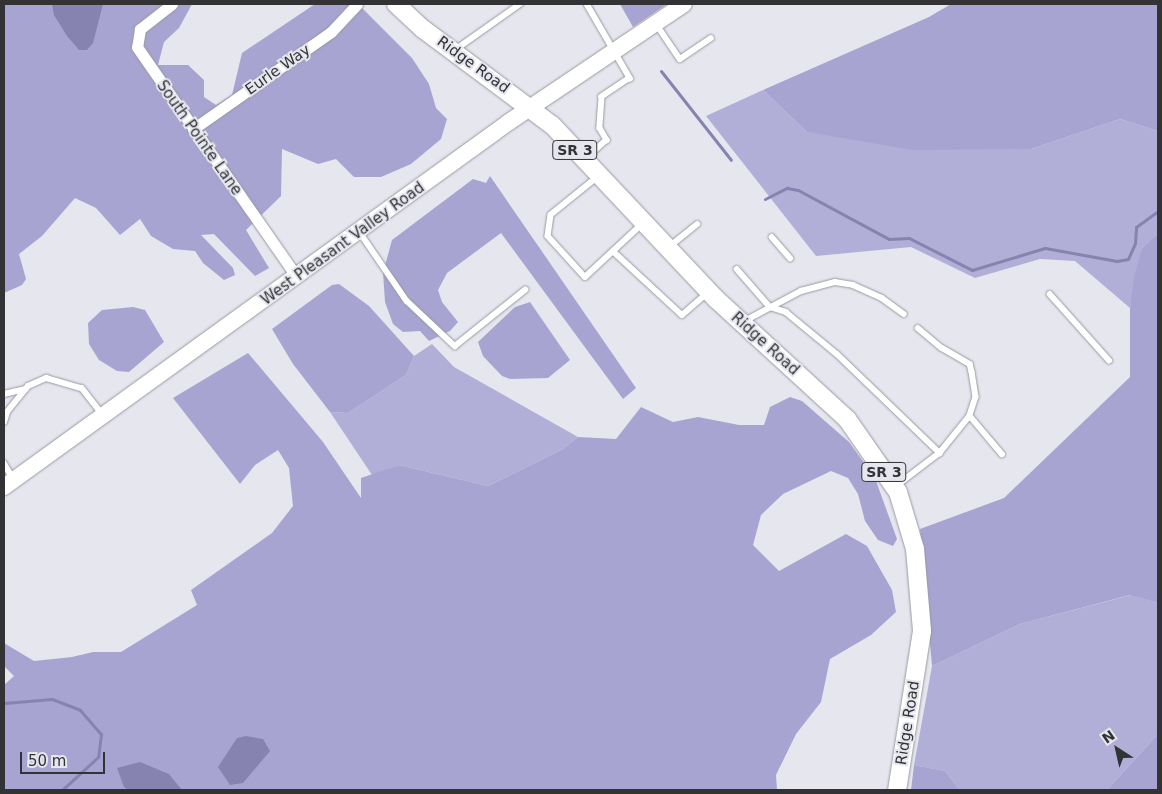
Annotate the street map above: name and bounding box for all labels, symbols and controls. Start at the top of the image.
street label: Ridge Road [433,33,513,97]
street label: Eurle Way [242,41,314,99]
street label: South Pointe Lane [153,77,245,199]
road number: SR 3 [551,138,599,162]
street label: West Pleasant Valley Road [258,179,428,309]
street label: Ridge Road [727,309,803,379]
road number: SR 3 [860,461,908,484]
street label: Ridge Road [892,679,924,767]
north arrow [1092,724,1142,774]
text: N [1099,727,1118,747]
scale bar [22,742,108,774]
text: 50 m [28,752,66,770]

